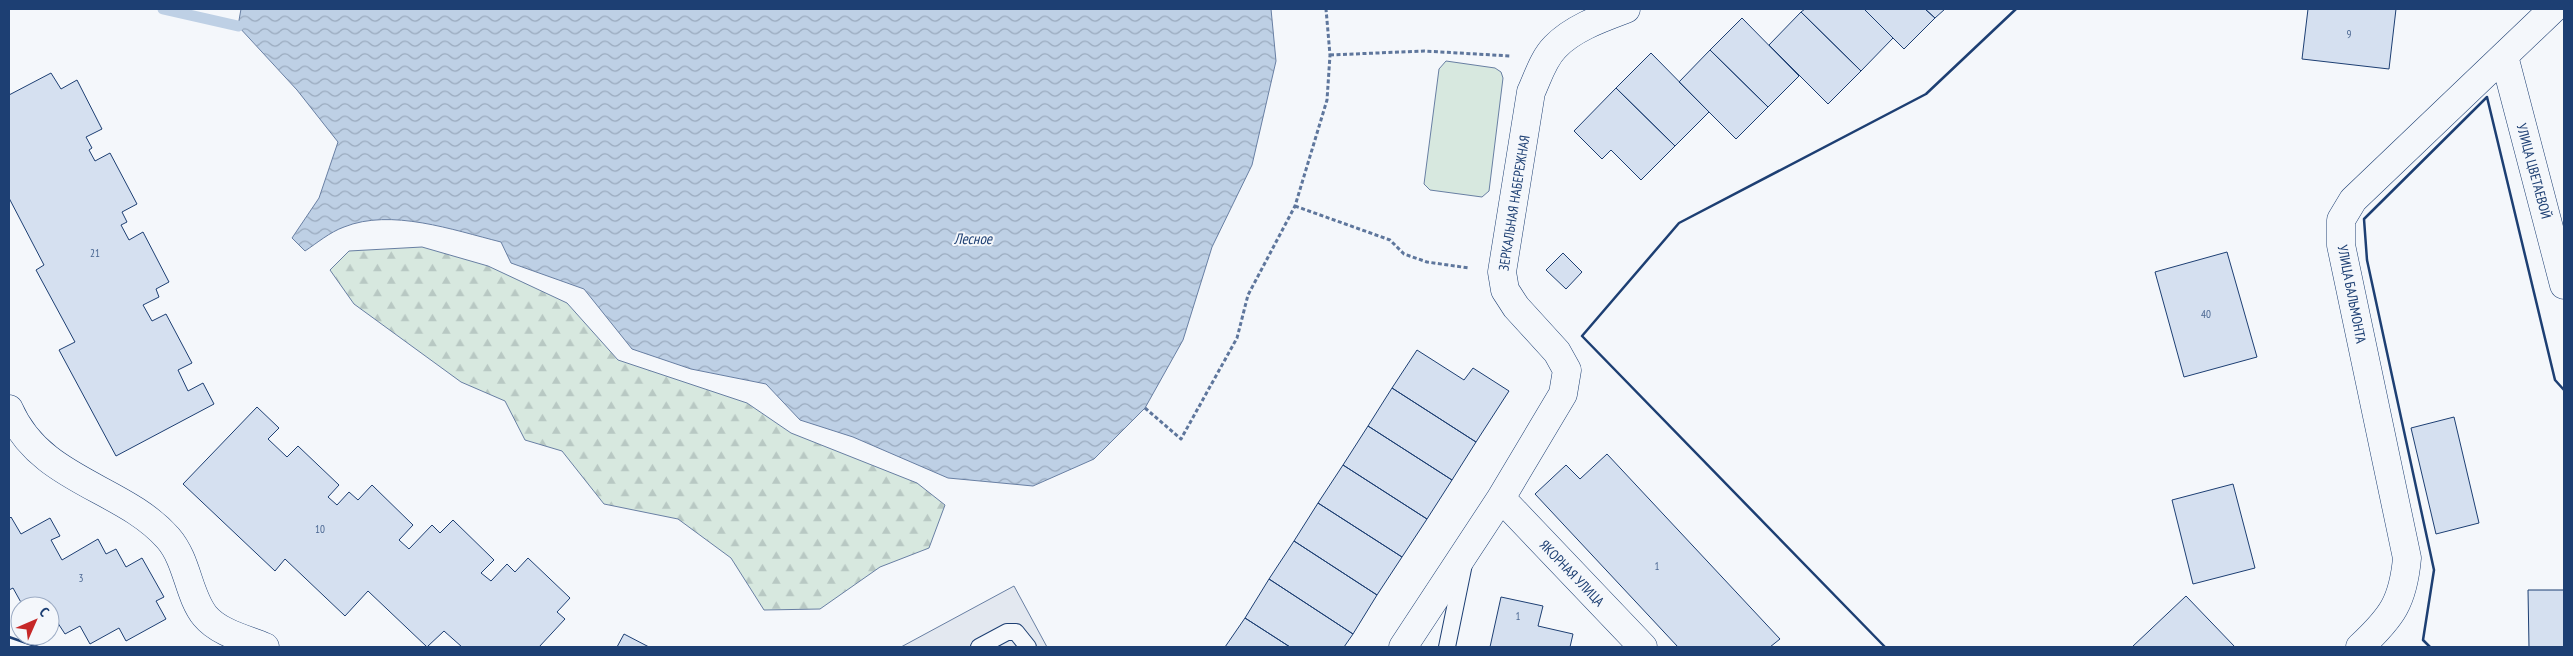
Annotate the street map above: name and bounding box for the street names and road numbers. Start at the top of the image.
street label: УЛИЦА ЦВЕТАЕВОЙ [2513,121,2555,221]
street label: ЗЕРКАЛЬНАЯ НАБЕРЕЖНАЯ [1494,134,1534,272]
street label: УЛИЦА БАЛЬМОНТА [2334,243,2370,345]
street label: ЯКОРНАЯ УЛИЦА [1536,536,1608,610]

